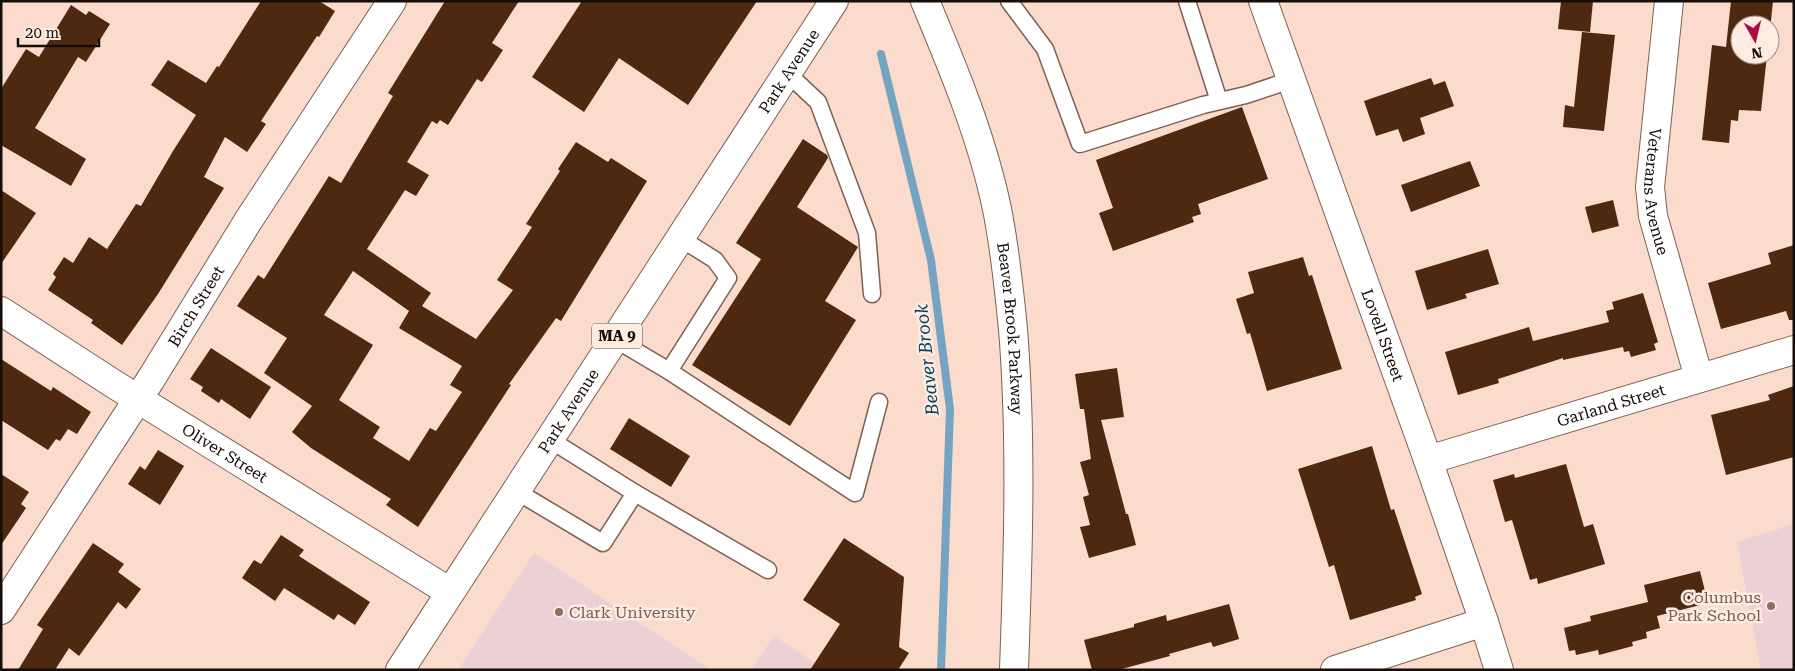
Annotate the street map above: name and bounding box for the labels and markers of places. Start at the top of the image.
place label: Columbus Park School [1668,588,1761,625]
marker: Columbus Park School [1765,600,1777,612]
place label: Clark University [569,603,696,622]
marker: Clark University [553,606,565,618]

